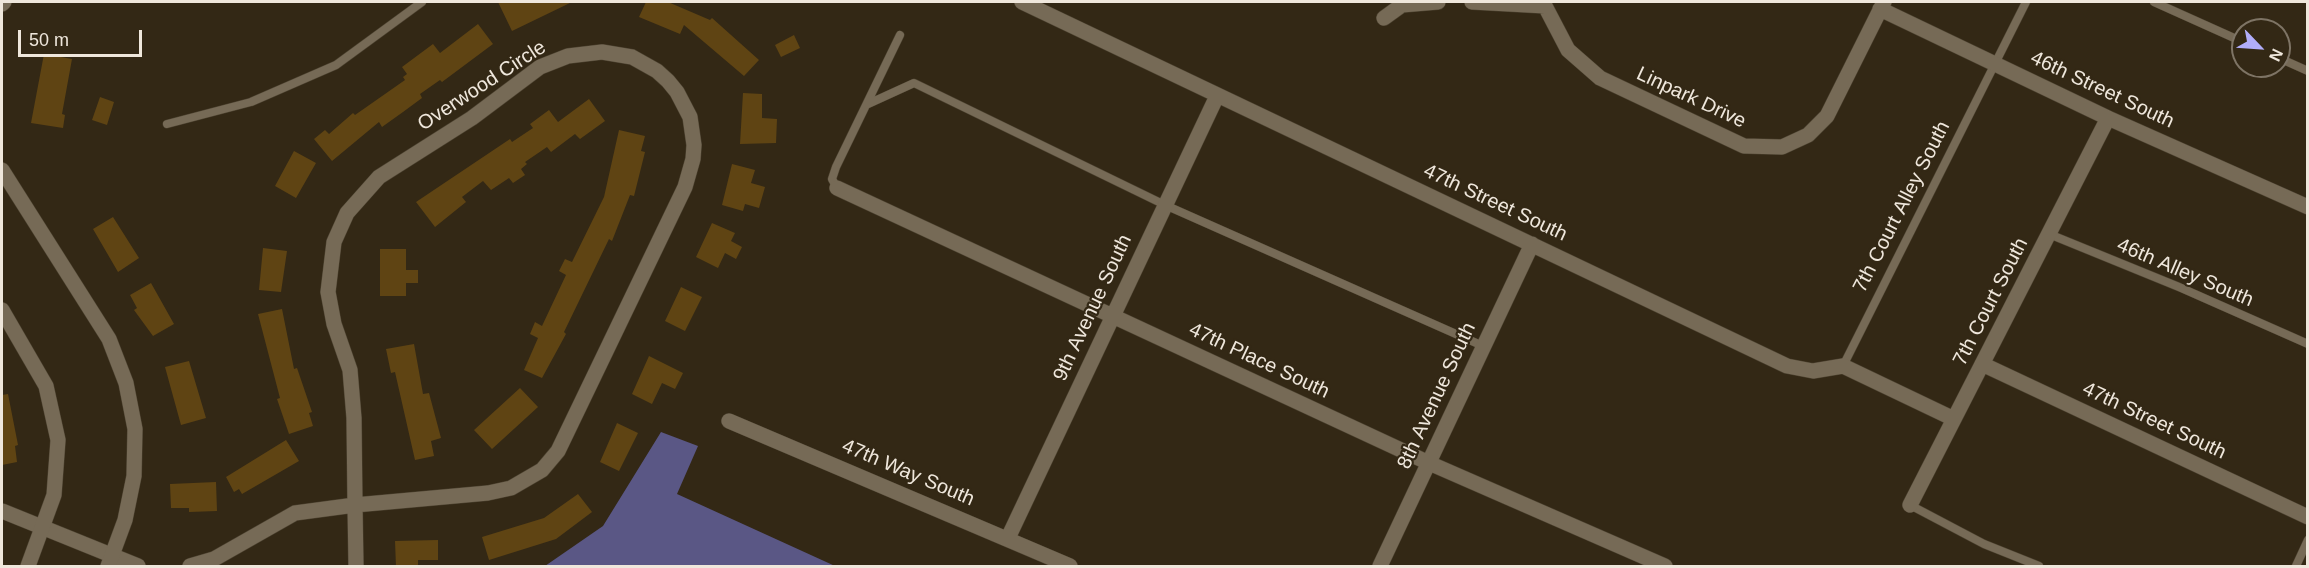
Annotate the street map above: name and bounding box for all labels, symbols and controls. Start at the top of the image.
scale bar [21,18,146,56]
north arrow [2231,18,2291,78]
text: 50 m [29,30,69,50]
street label: Overwood Circle [413,36,551,136]
street label: 46th Street South [2026,46,2178,134]
text: N [2266,46,2286,64]
street label: Linpark Drive [1633,62,1749,134]
street label: 7th Court Alley South [1848,117,1956,297]
street label: 47th Street South [1419,159,1571,247]
street label: 9th Avenue South [1049,231,1137,385]
street label: 46th Alley South [2113,233,2257,313]
street label: 7th Court South [1949,234,2033,370]
street label: 47th Place South [1185,318,1333,404]
street label: 8th Avenue South [1393,319,1481,473]
street label: 47th Street South [2078,377,2230,465]
street label: 47th Way South [838,434,978,512]

